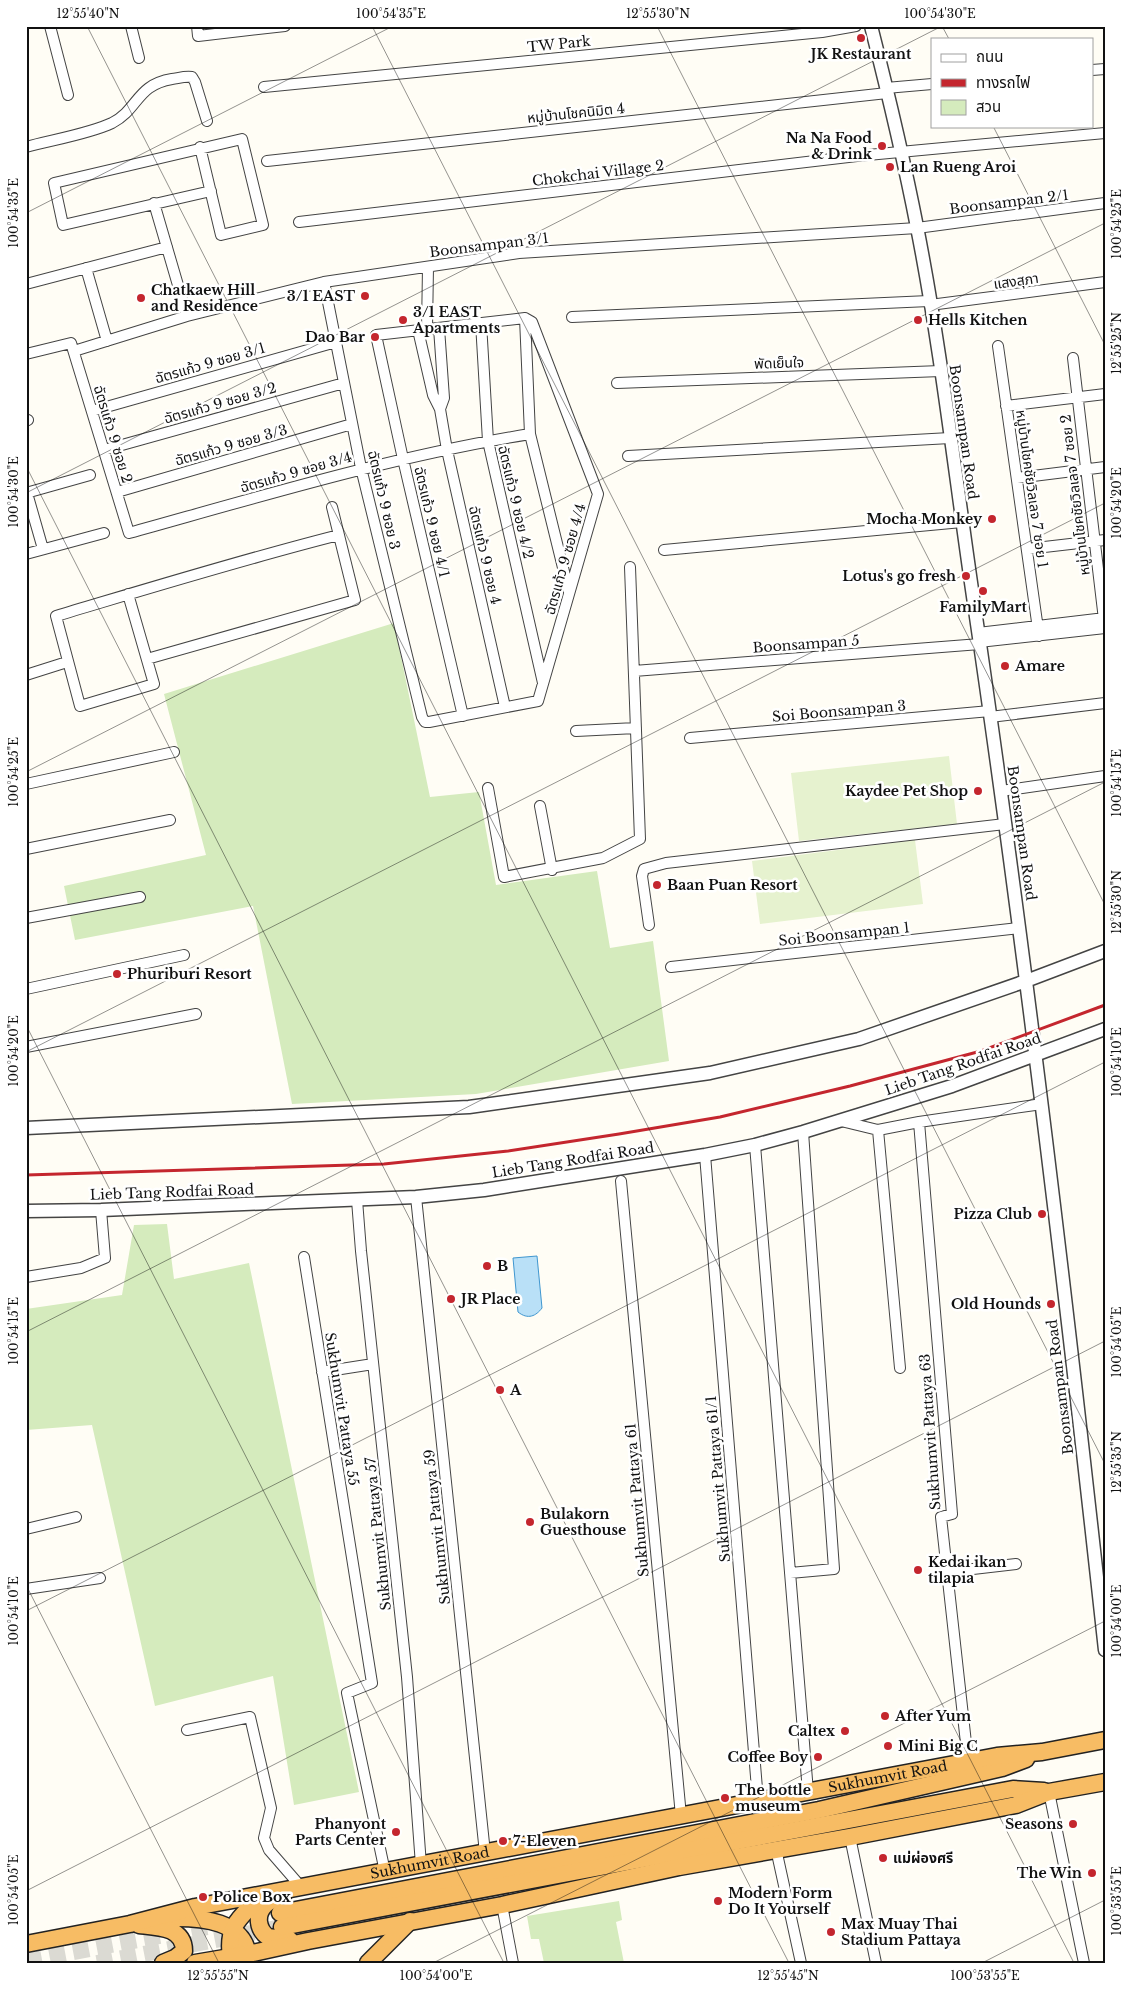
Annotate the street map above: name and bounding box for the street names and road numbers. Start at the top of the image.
street label: TW Park [526,32,592,56]
street label: หมู่บ้านโชคนิมิต 4 [526,99,626,127]
street label: Chokchai Village 2 [531,156,665,190]
street label: Boonsampan 2/1 [948,186,1070,218]
street label: Boonsampan 3/1 [428,229,550,261]
street label: แสงสุภา [992,269,1040,293]
street label: ฉัตรแก้ว 9 ซอย 3/1 [153,339,267,387]
street label: พัดเย็นใจ [754,353,804,373]
street label: Boonsampan Road [946,363,982,501]
street label: ฉัตรแก้ว 9 ซอย 3/2 [162,378,278,428]
street label: ฉัตรแก้ว 9 ซอย 2 [90,383,136,485]
street label: หมู่บ้านโชคชัยวิลเลจ 7 ซอย 1 [1012,409,1052,569]
street label: หมู่บ้านโชคชัยวิลเลจ 7 ซอย 2 [1056,413,1094,577]
street label: ฉัตรแก้ว 9 ซอย 3/3 [173,420,289,470]
street label: ฉัตรแก้ว 9 ซอย 4/2 [494,444,538,560]
street label: ฉัตรแก้ว 9 ซอย 3/4 [238,447,354,497]
street label: ฉัตรแก้ว 9 ซอย 3 [364,449,404,551]
street label: ฉัตรแก้ว 9 ซอย 4/1 [410,465,454,579]
street label: ฉัตรแก้ว 9 ซอย 4/4 [540,501,590,617]
street label: ฉัตรแก้ว 9 ซอย 4 [465,504,505,606]
street label: Boonsampan 5 [752,631,860,657]
street label: Soi Boonsampan 3 [771,696,907,726]
street label: Boonsampan Road [1004,764,1040,902]
street label: Soi Boonsampan 1 [777,918,911,950]
street label: Lieb Tang Rodfai Road [882,1029,1044,1099]
street label: Lieb Tang Rodfai Road [490,1138,656,1182]
street label: Lieb Tang Rodfai Road [90,1180,255,1204]
street label: Boonsampan Road [1043,1318,1077,1456]
street label: Sukhumvit Pattaya 55 [321,1331,363,1487]
street label: Sukhumvit Pattaya 63 [916,1353,944,1511]
street label: Sukhumvit Pattaya 61/1 [702,1395,734,1563]
street label: Sukhumvit Pattaya 61 [621,1422,653,1578]
street label: Sukhumvit Pattaya 59 [420,1448,454,1606]
street label: Sukhumvit Pattaya 57 [361,1455,395,1612]
street label: Sukhumvit Road [827,1756,949,1797]
street label: Sukhumvit Road [369,1843,491,1883]

